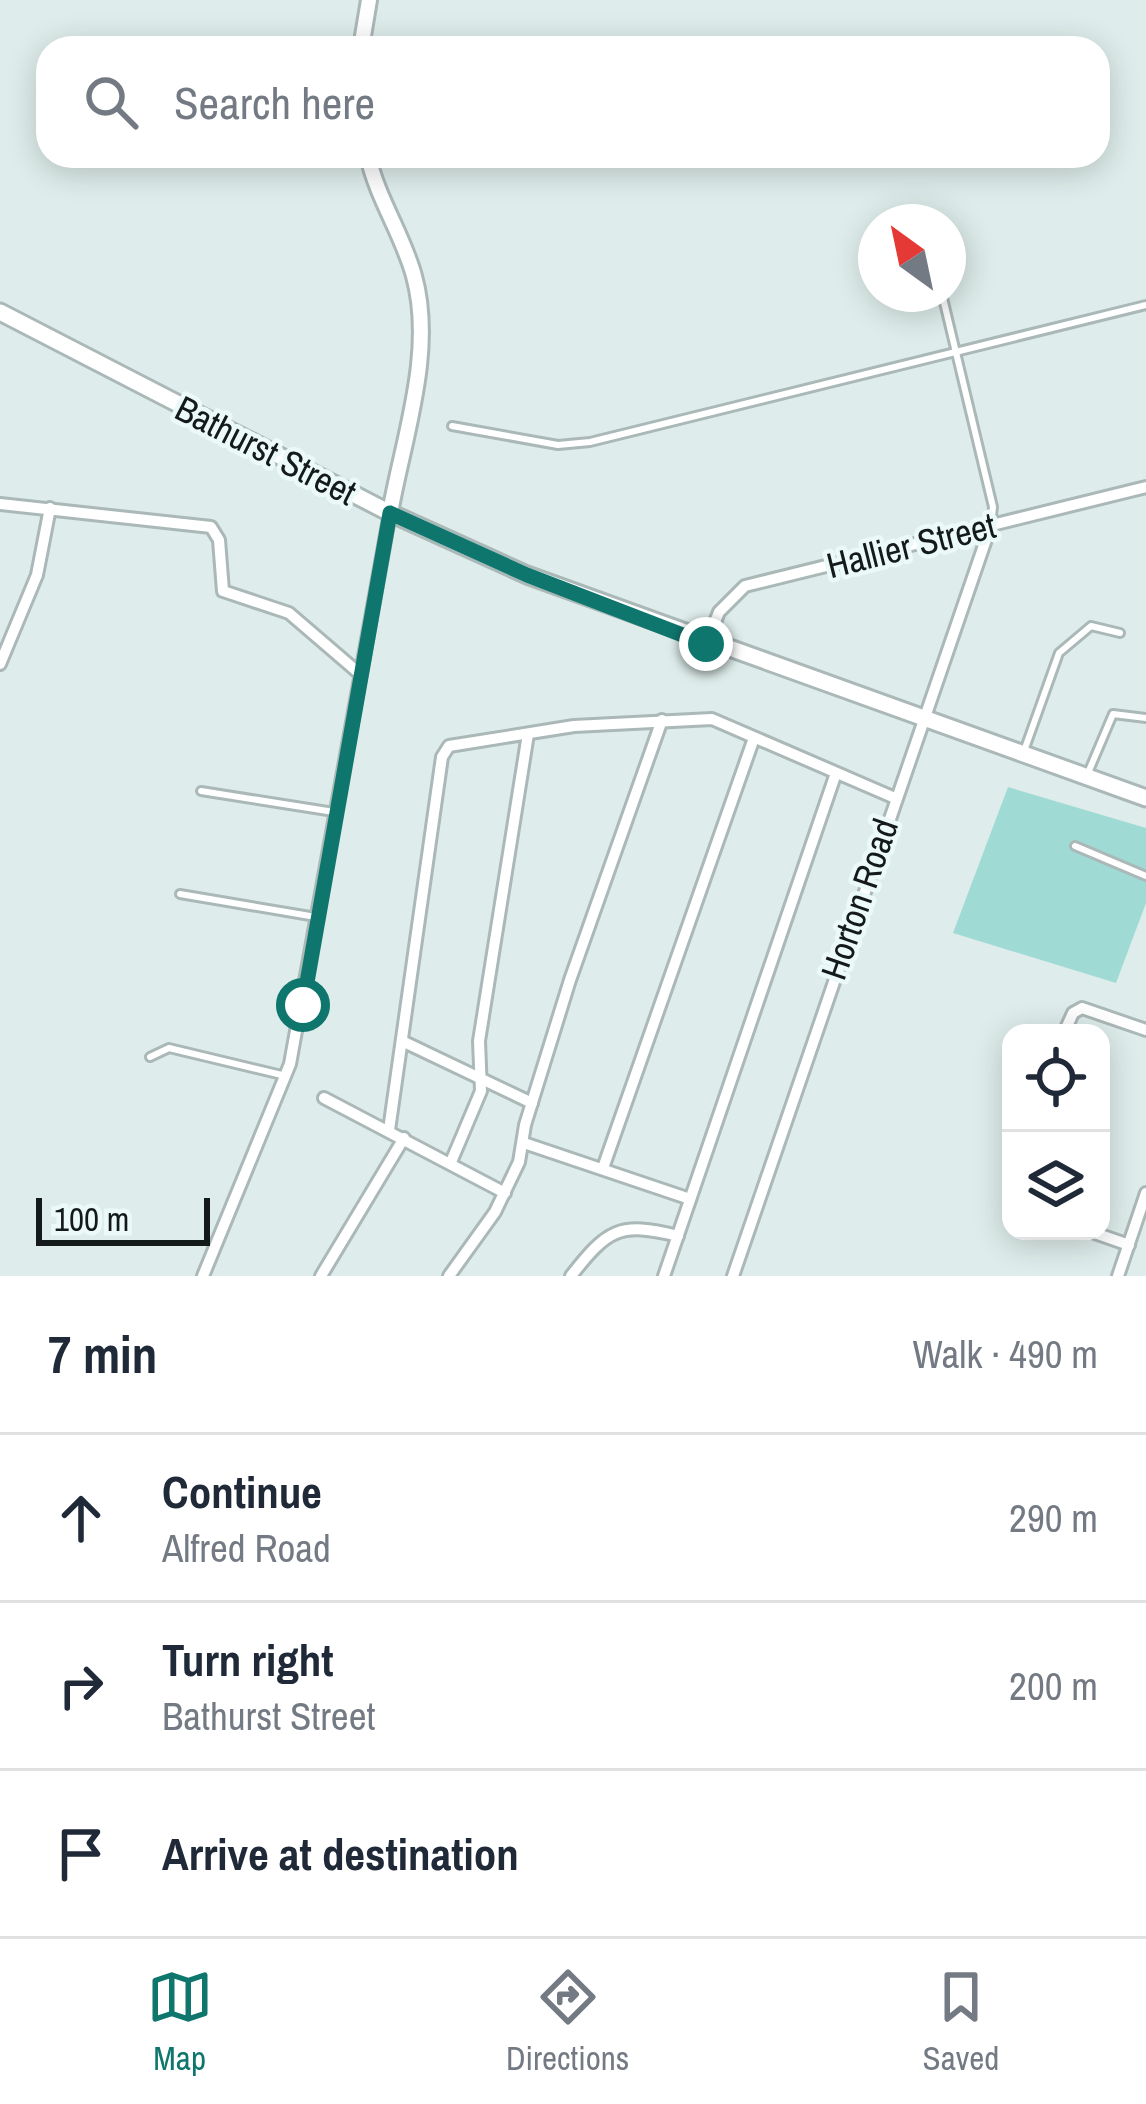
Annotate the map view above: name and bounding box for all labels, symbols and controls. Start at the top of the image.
search box [36,36,1110,168]
icon: search [78,69,144,135]
text: Search here [174,72,375,133]
north arrow [858,204,966,312]
street label: Bathurst Street [167,384,365,516]
street label: Hallier Street [822,501,1000,589]
route end [679,617,733,671]
street label: Horton Road [809,812,909,986]
route start [276,978,330,1032]
map controls [1002,1024,1110,1240]
button: locate [1002,1024,1110,1132]
button: layers [1002,1132,1110,1240]
scale bar [36,1192,210,1245]
text: 100 m [54,1197,129,1241]
text: 7 min [48,1320,157,1389]
text: Walk · 490 m [913,1328,1098,1380]
text: Continue [162,1461,322,1522]
icon: ahead [48,1485,114,1551]
text: 290 m [1009,1492,1098,1544]
text: Alfred Road [162,1522,331,1574]
text: Turn right [162,1629,334,1690]
icon: right [48,1653,114,1719]
text: 200 m [1009,1660,1098,1712]
text: Bathurst Street [162,1690,375,1742]
icon: arrive [48,1821,114,1887]
text: Arrive at destination [162,1823,519,1884]
tab: Map [147,1964,213,2080]
tab: Directions [506,1964,629,2080]
tab: Saved [923,1964,999,2080]

